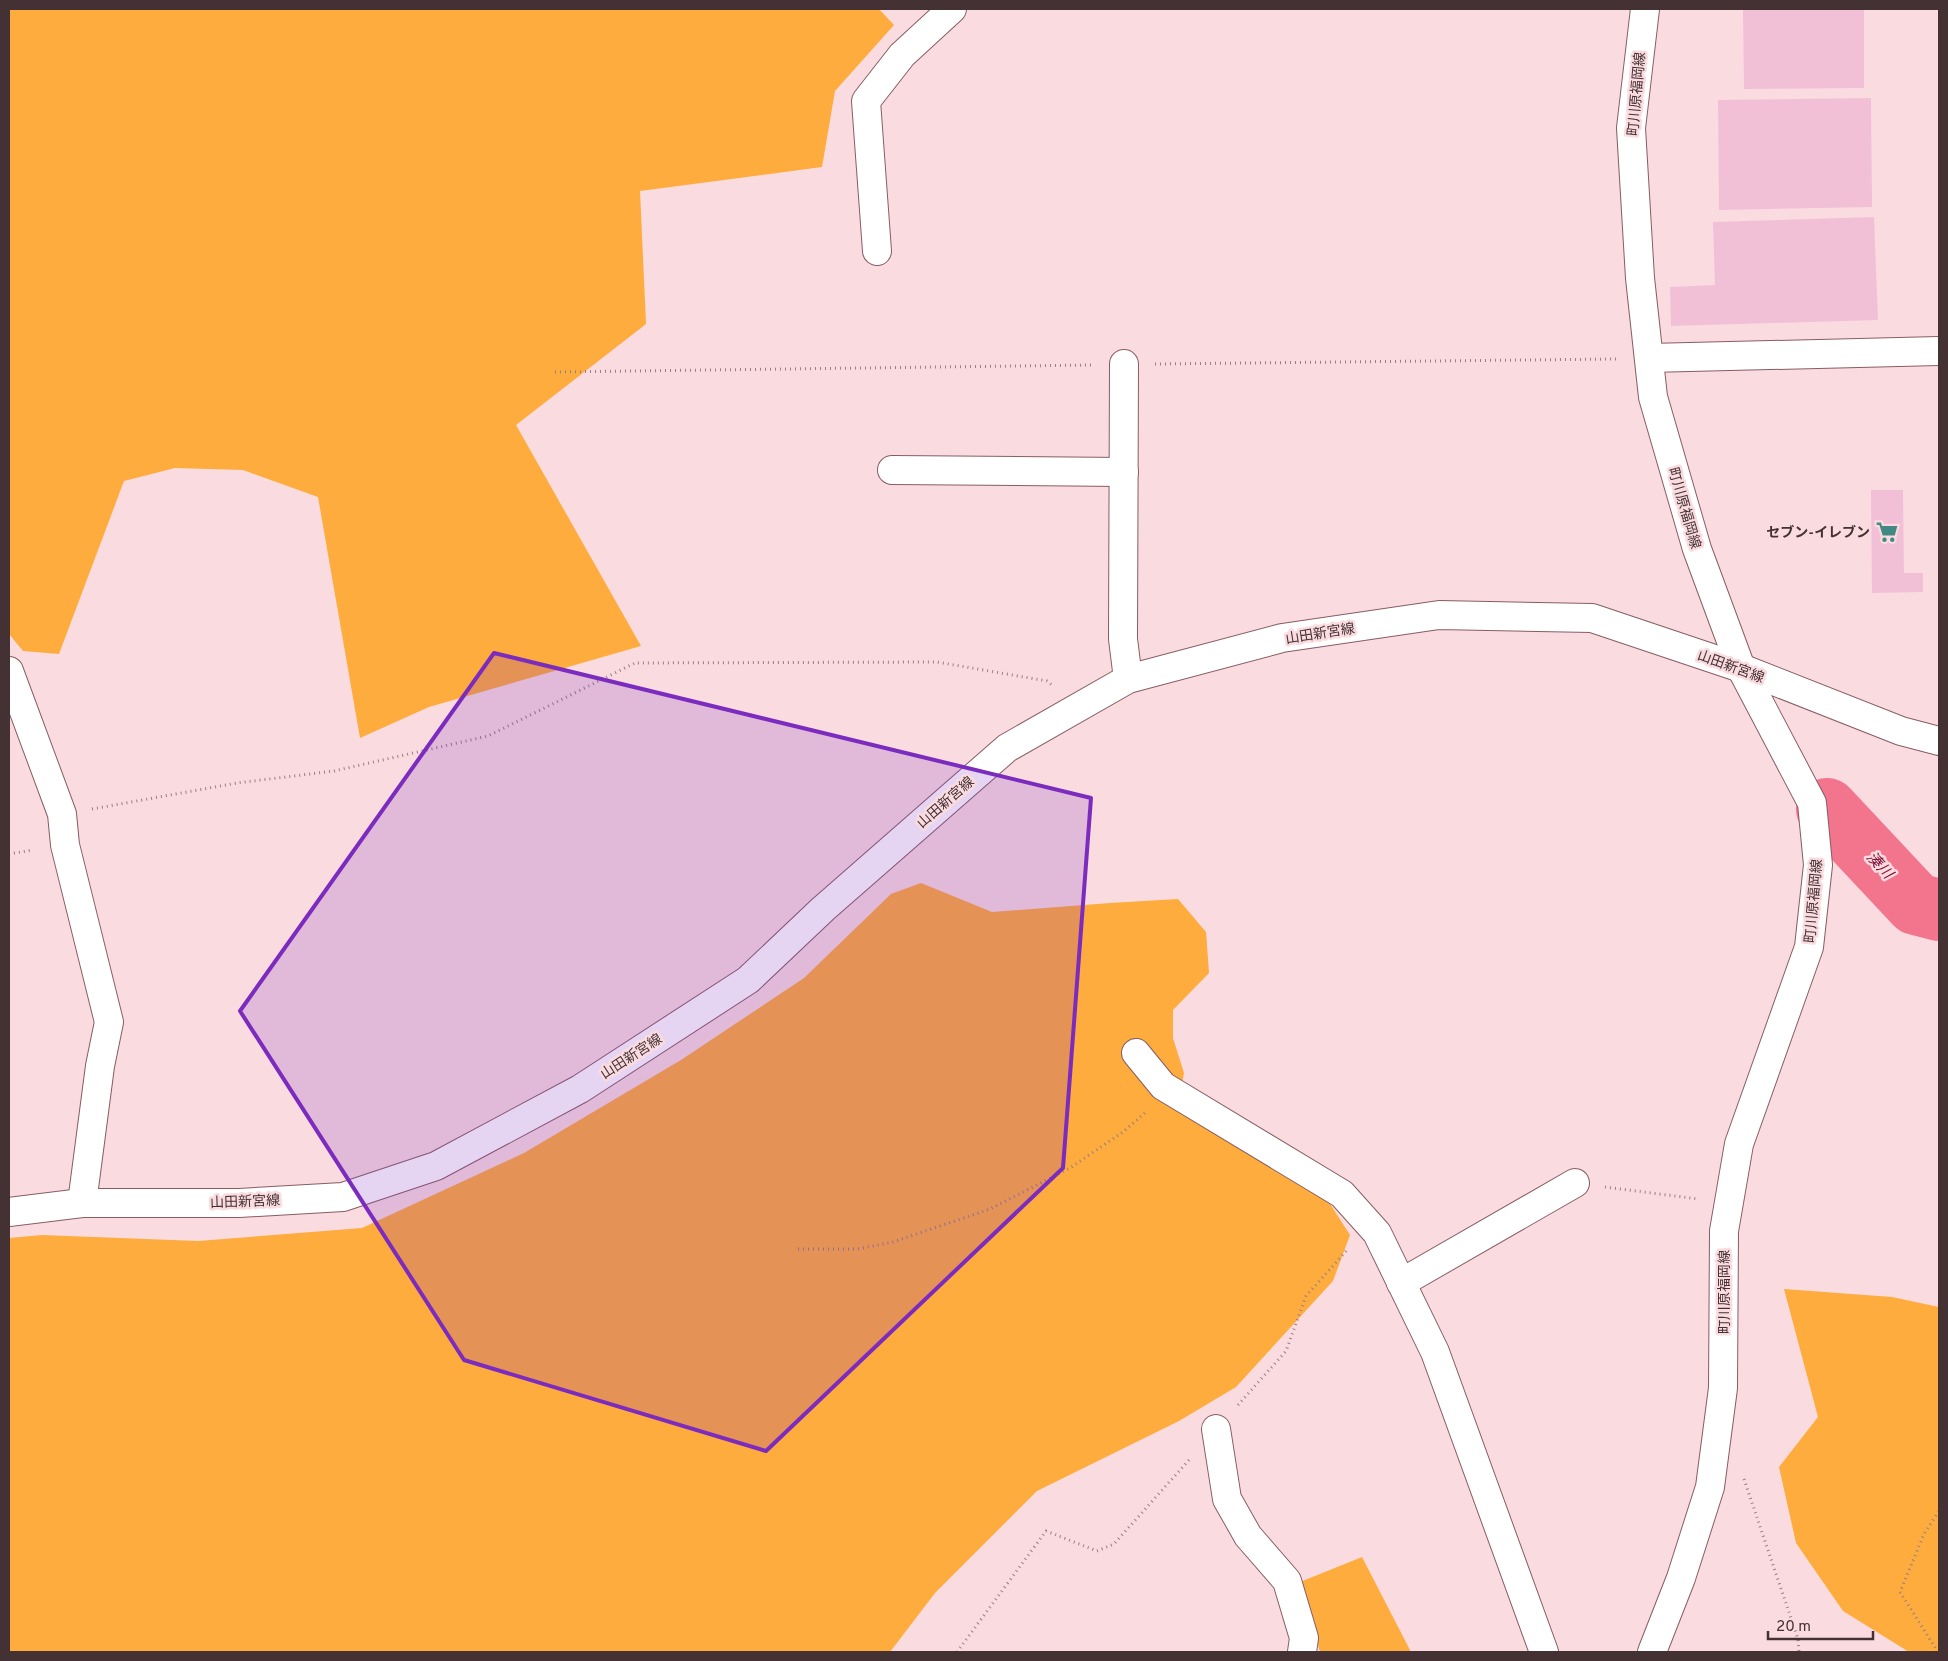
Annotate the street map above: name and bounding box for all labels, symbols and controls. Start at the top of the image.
street label: 町川原福岡線 [1625,52,1650,137]
street label: 町川原福岡線 [1664,466,1703,551]
supermarket icon: セブン-イレブン [1874,519,1900,545]
place label: セブン-イレブン [1766,524,1870,542]
street label: 山田新宮線 [1284,621,1356,648]
street label: 山田新宮線 [1695,647,1766,687]
street label: 山田新宮線 [914,774,978,833]
water label: 湊川 [1862,849,1897,885]
street label: 町川原福岡線 [1802,859,1827,944]
street label: 山田新宮線 [598,1031,666,1083]
street label: 山田新宮線 [210,1193,280,1212]
street label: 町川原福岡線 [1717,1250,1734,1334]
scale bar [1768,1608,1873,1640]
text: 20 m [1776,1618,1811,1637]

